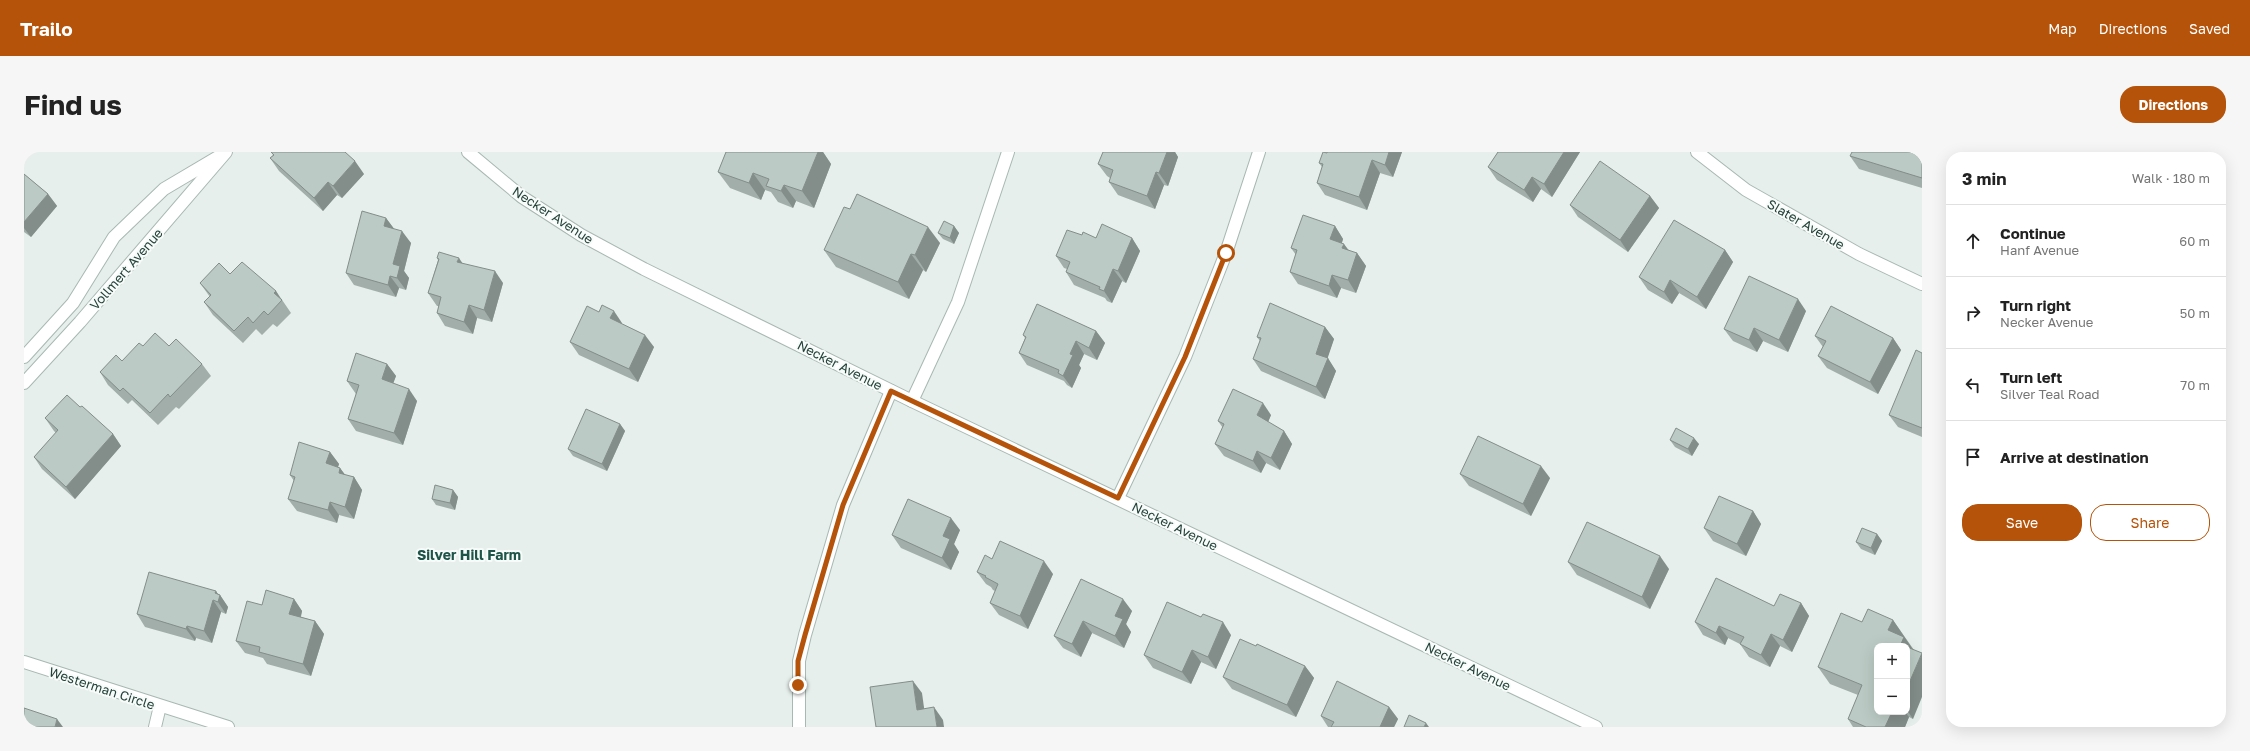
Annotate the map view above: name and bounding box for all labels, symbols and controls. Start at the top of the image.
text: Trailo [20,17,73,40]
text: Map [2048,20,2077,37]
text: Directions [2099,20,2167,37]
text: Saved [2189,20,2230,37]
button: Directions [2120,86,2226,123]
text: Find us [24,88,122,121]
text: 3 min [1962,168,2006,189]
text: Walk · 180 m [2132,170,2210,186]
street label: Necker Avenue [510,183,596,247]
street label: Slater Avenue [1764,195,1848,253]
text: Continue [2000,224,2066,242]
street label: Vollmert Avenue [86,225,166,313]
icon: ahead [1962,230,1984,252]
text: 60 m [2179,233,2210,249]
text: Hanf Avenue [2000,242,2079,258]
route start [1217,244,1235,262]
text: Turn right [2000,296,2071,314]
icon: right [1962,302,1984,324]
text: 50 m [2180,305,2210,321]
text: Necker Avenue [2000,314,2093,330]
street label: Necker Avenue [795,337,885,393]
text: Turn left [2000,368,2062,386]
icon: left [1962,374,1984,396]
text: 70 m [2180,377,2210,393]
text: Silver Teal Road [2000,386,2100,402]
icon: arrive [1962,446,1984,468]
text: Arrive at destination [2000,448,2149,466]
street label: Necker Avenue [1130,498,1220,554]
button: Save [1962,504,2082,541]
button: Share [2090,504,2210,541]
district label: Silver Hill Farm [417,546,521,563]
street label: Necker Avenue [1423,638,1513,694]
map controls [1874,643,1910,715]
button: + [1874,643,1910,679]
street label: Westerman Circle [47,663,157,713]
route end [789,676,807,694]
button: − [1874,679,1910,715]

